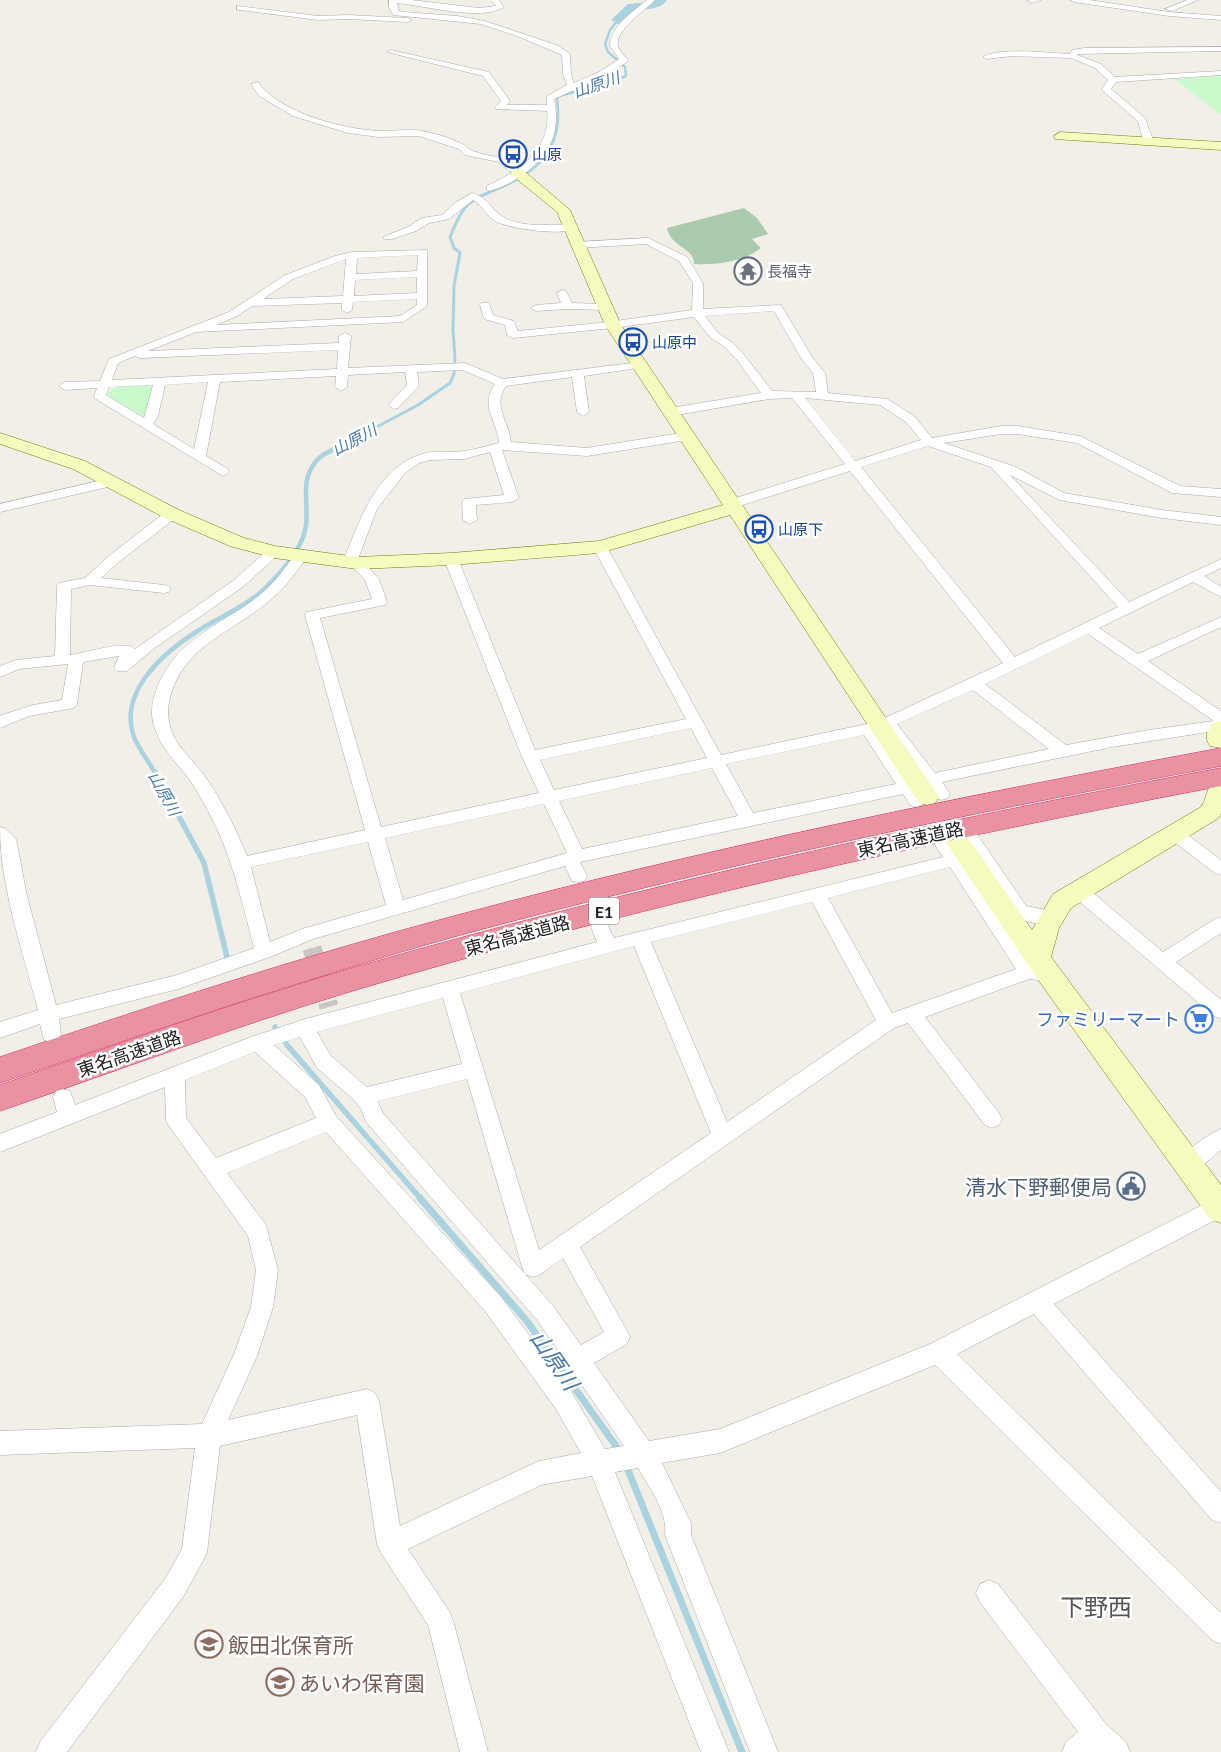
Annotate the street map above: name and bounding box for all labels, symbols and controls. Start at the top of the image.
water label: 山原川 [570,67,624,101]
bus stop icon: 山原 [498,139,528,169]
place label: 山原 [532,145,562,163]
temple icon: 長福寺 [733,256,763,286]
place label: 長福寺 [767,262,812,280]
bus stop icon: 山原中 [618,327,648,357]
place label: 山原中 [652,333,697,351]
water label: 山原川 [328,418,381,459]
bus stop icon: 山原下 [744,514,774,544]
place label: 山原下 [778,520,823,538]
water label: 山原川 [145,767,186,820]
street label: 東名高速道路 [855,817,965,861]
road number: E1 [589,898,619,924]
street label: 東名高速道路 [462,910,572,960]
supermarket icon: ファミリーマート [1184,1004,1214,1034]
place label: ファミリーマート [1036,1008,1180,1030]
street label: 東名高速道路 [74,1025,184,1081]
public building icon: 清水下野郵便局 [1116,1171,1146,1201]
place label: 清水下野郵便局 [965,1174,1112,1199]
water label: 山原川 [525,1325,586,1396]
district label: 下野西 [1060,1592,1132,1621]
school or university icon: 飯田北保育所 [194,1629,224,1659]
place label: 飯田北保育所 [228,1632,354,1657]
school or university icon: あいわ保育園 [265,1667,295,1697]
place label: あいわ保育園 [299,1670,425,1695]

